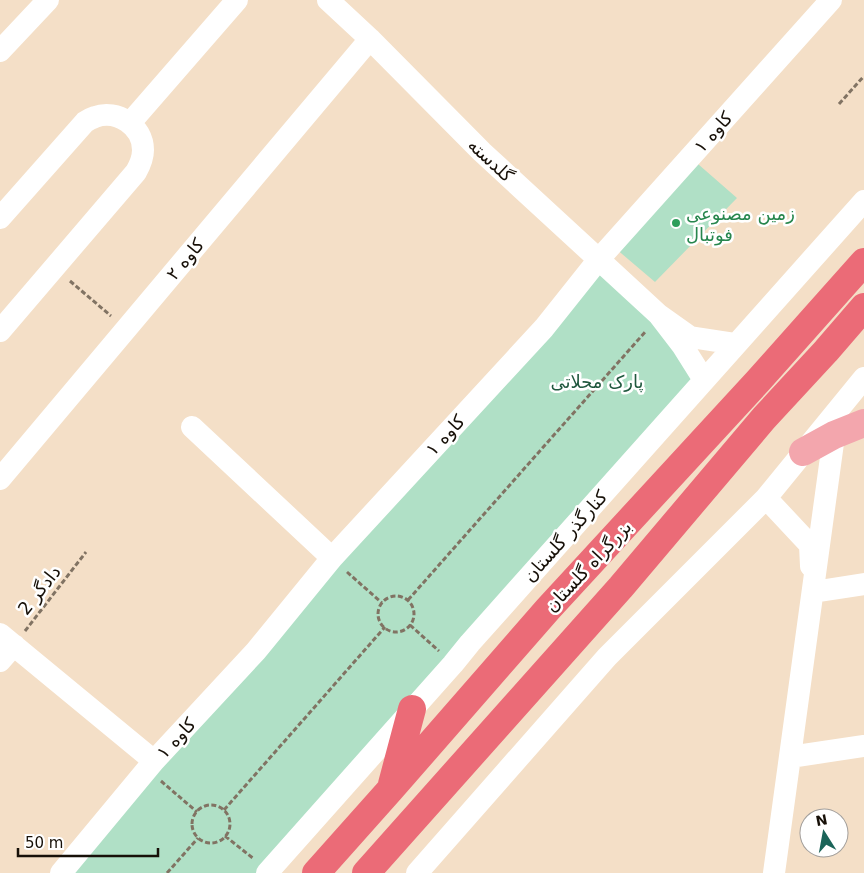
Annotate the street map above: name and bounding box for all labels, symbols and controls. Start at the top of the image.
street label: کاوه ۱ [689,107,738,157]
street label: گلدسته [464,134,518,186]
place label: زمین مصنوعی فوتبال [686,203,795,246]
marker: زمین مصنوعی فوتبال [670,217,682,229]
street label: کاوه ۲ [162,234,209,285]
park label: پارک محلاتی [550,371,644,393]
street label: کاوه ۱ [421,410,470,460]
street label: کنارگذر گلستان [519,486,612,586]
street label: بزرگراه گلستان [540,516,636,617]
street label: دادگر 2 [13,561,66,619]
street label: کاوه ۱ [152,713,201,763]
north arrow [799,808,849,858]
text: N [814,811,829,829]
scale bar [18,826,158,858]
text: 50 m [25,834,63,852]

